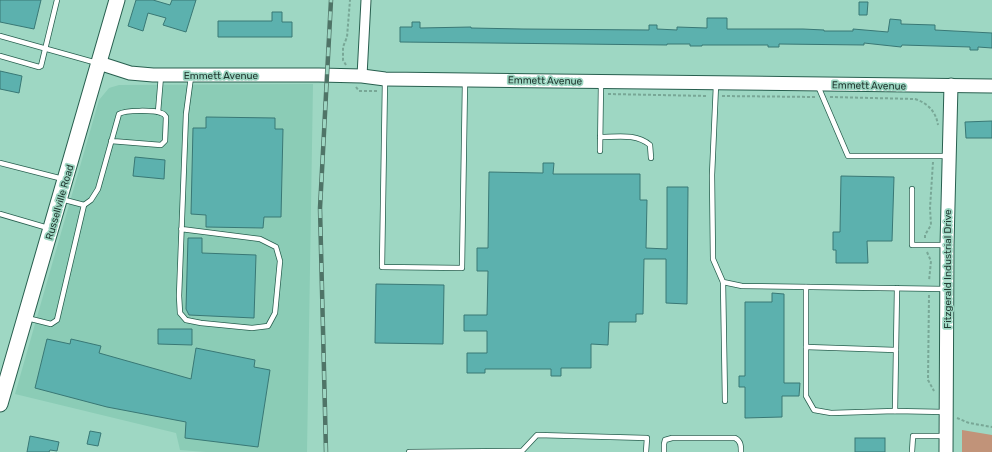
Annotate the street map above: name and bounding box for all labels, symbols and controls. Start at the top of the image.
street label: Emmett Avenue [184,70,259,82]
street label: Emmett Avenue [508,74,583,88]
street label: Emmett Avenue [832,79,907,93]
street label: Russellville Road [43,163,76,241]
street label: Fitzgerald Industrial Drive [942,209,954,329]

